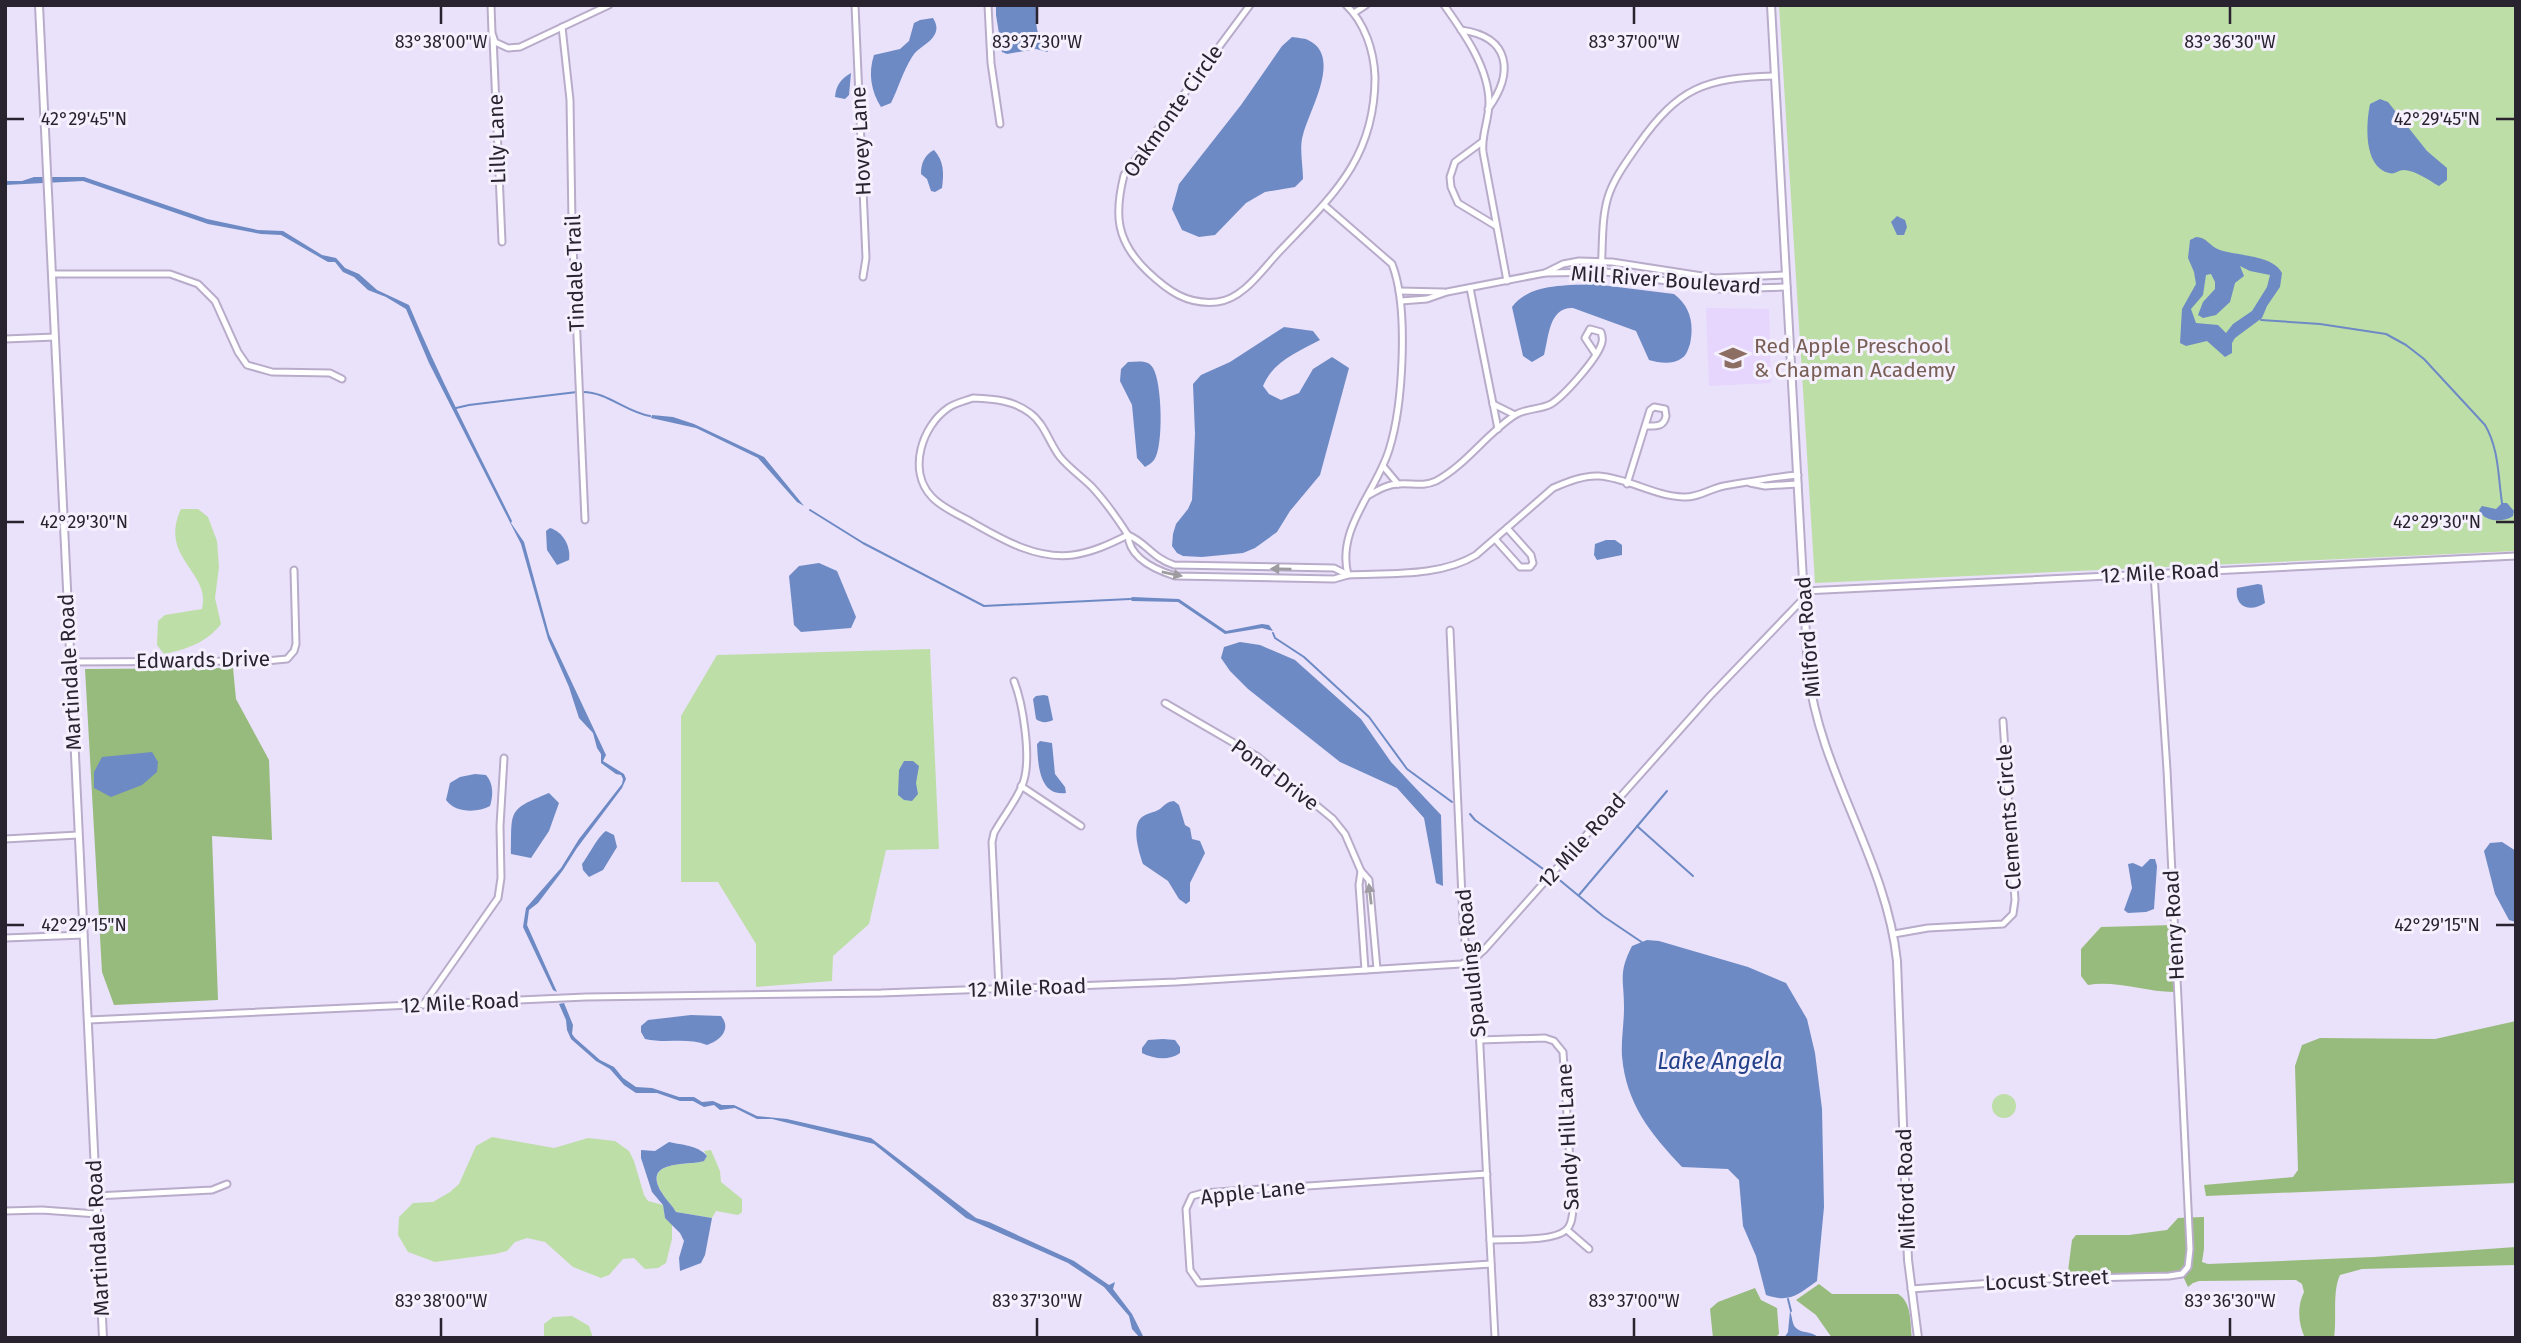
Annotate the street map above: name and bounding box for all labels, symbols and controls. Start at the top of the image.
text: 83°38'00"W [395,31,487,53]
text: 83°37'30"W [992,31,1082,53]
text: 83°37'00"W [1588,31,1680,53]
text: 83°36'30"W [2184,31,2276,53]
street label: Oakmonte Circle [1118,40,1228,182]
street label: Hovey Lane [845,86,877,196]
street label: Lilly Lane [482,94,512,184]
text: 42°29'45"N [41,108,127,130]
text: 42°29'45"N [2394,108,2480,130]
street label: Tindale Trail [560,214,590,332]
street label: Mill River Boulevard [1570,260,1762,300]
place label: Red Apple Preschool & Chapman Academy [1754,333,1956,383]
school or university icon: Red Apple Preschool & Chapman Academy [1718,343,1748,373]
text: 42°29'30"N [40,511,128,533]
text: 42°29'30"N [2393,511,2481,533]
street label: 12 Mile Road [2100,557,2220,589]
one-way arrow [1270,563,1292,575]
one-way arrow [1161,568,1183,579]
street label: Milford Road [1790,575,1826,699]
street label: Martindale Road [53,593,87,751]
street label: Edwards Drive [136,646,270,674]
street label: Pond Drive [1226,733,1324,817]
street label: Clements Circle [1991,743,2027,891]
street label: 12 Mile Road [1533,788,1631,894]
street label: Henry Road [2158,869,2190,981]
one-way arrow [1365,883,1376,905]
street label: Spaulding Road [1450,887,1492,1039]
text: 42°29'15"N [41,914,127,936]
text: 42°29'15"N [2394,914,2480,936]
street label: 12 Mile Road [967,973,1087,1003]
street label: 12 Mile Road [400,987,520,1019]
water label: Lake Angela [1657,1047,1783,1075]
street label: Sandy Hill Lane [1551,1063,1585,1211]
street label: Milford Road [1891,1128,1921,1250]
street label: Martindale Road [81,1159,115,1317]
street label: Apple Lane [1199,1174,1307,1210]
street label: Locust Street [1984,1264,2110,1296]
text: 83°38'00"W [395,1290,487,1312]
text: 83°37'30"W [992,1290,1082,1312]
text: 83°37'00"W [1588,1290,1680,1312]
text: 83°36'30"W [2184,1290,2276,1312]

